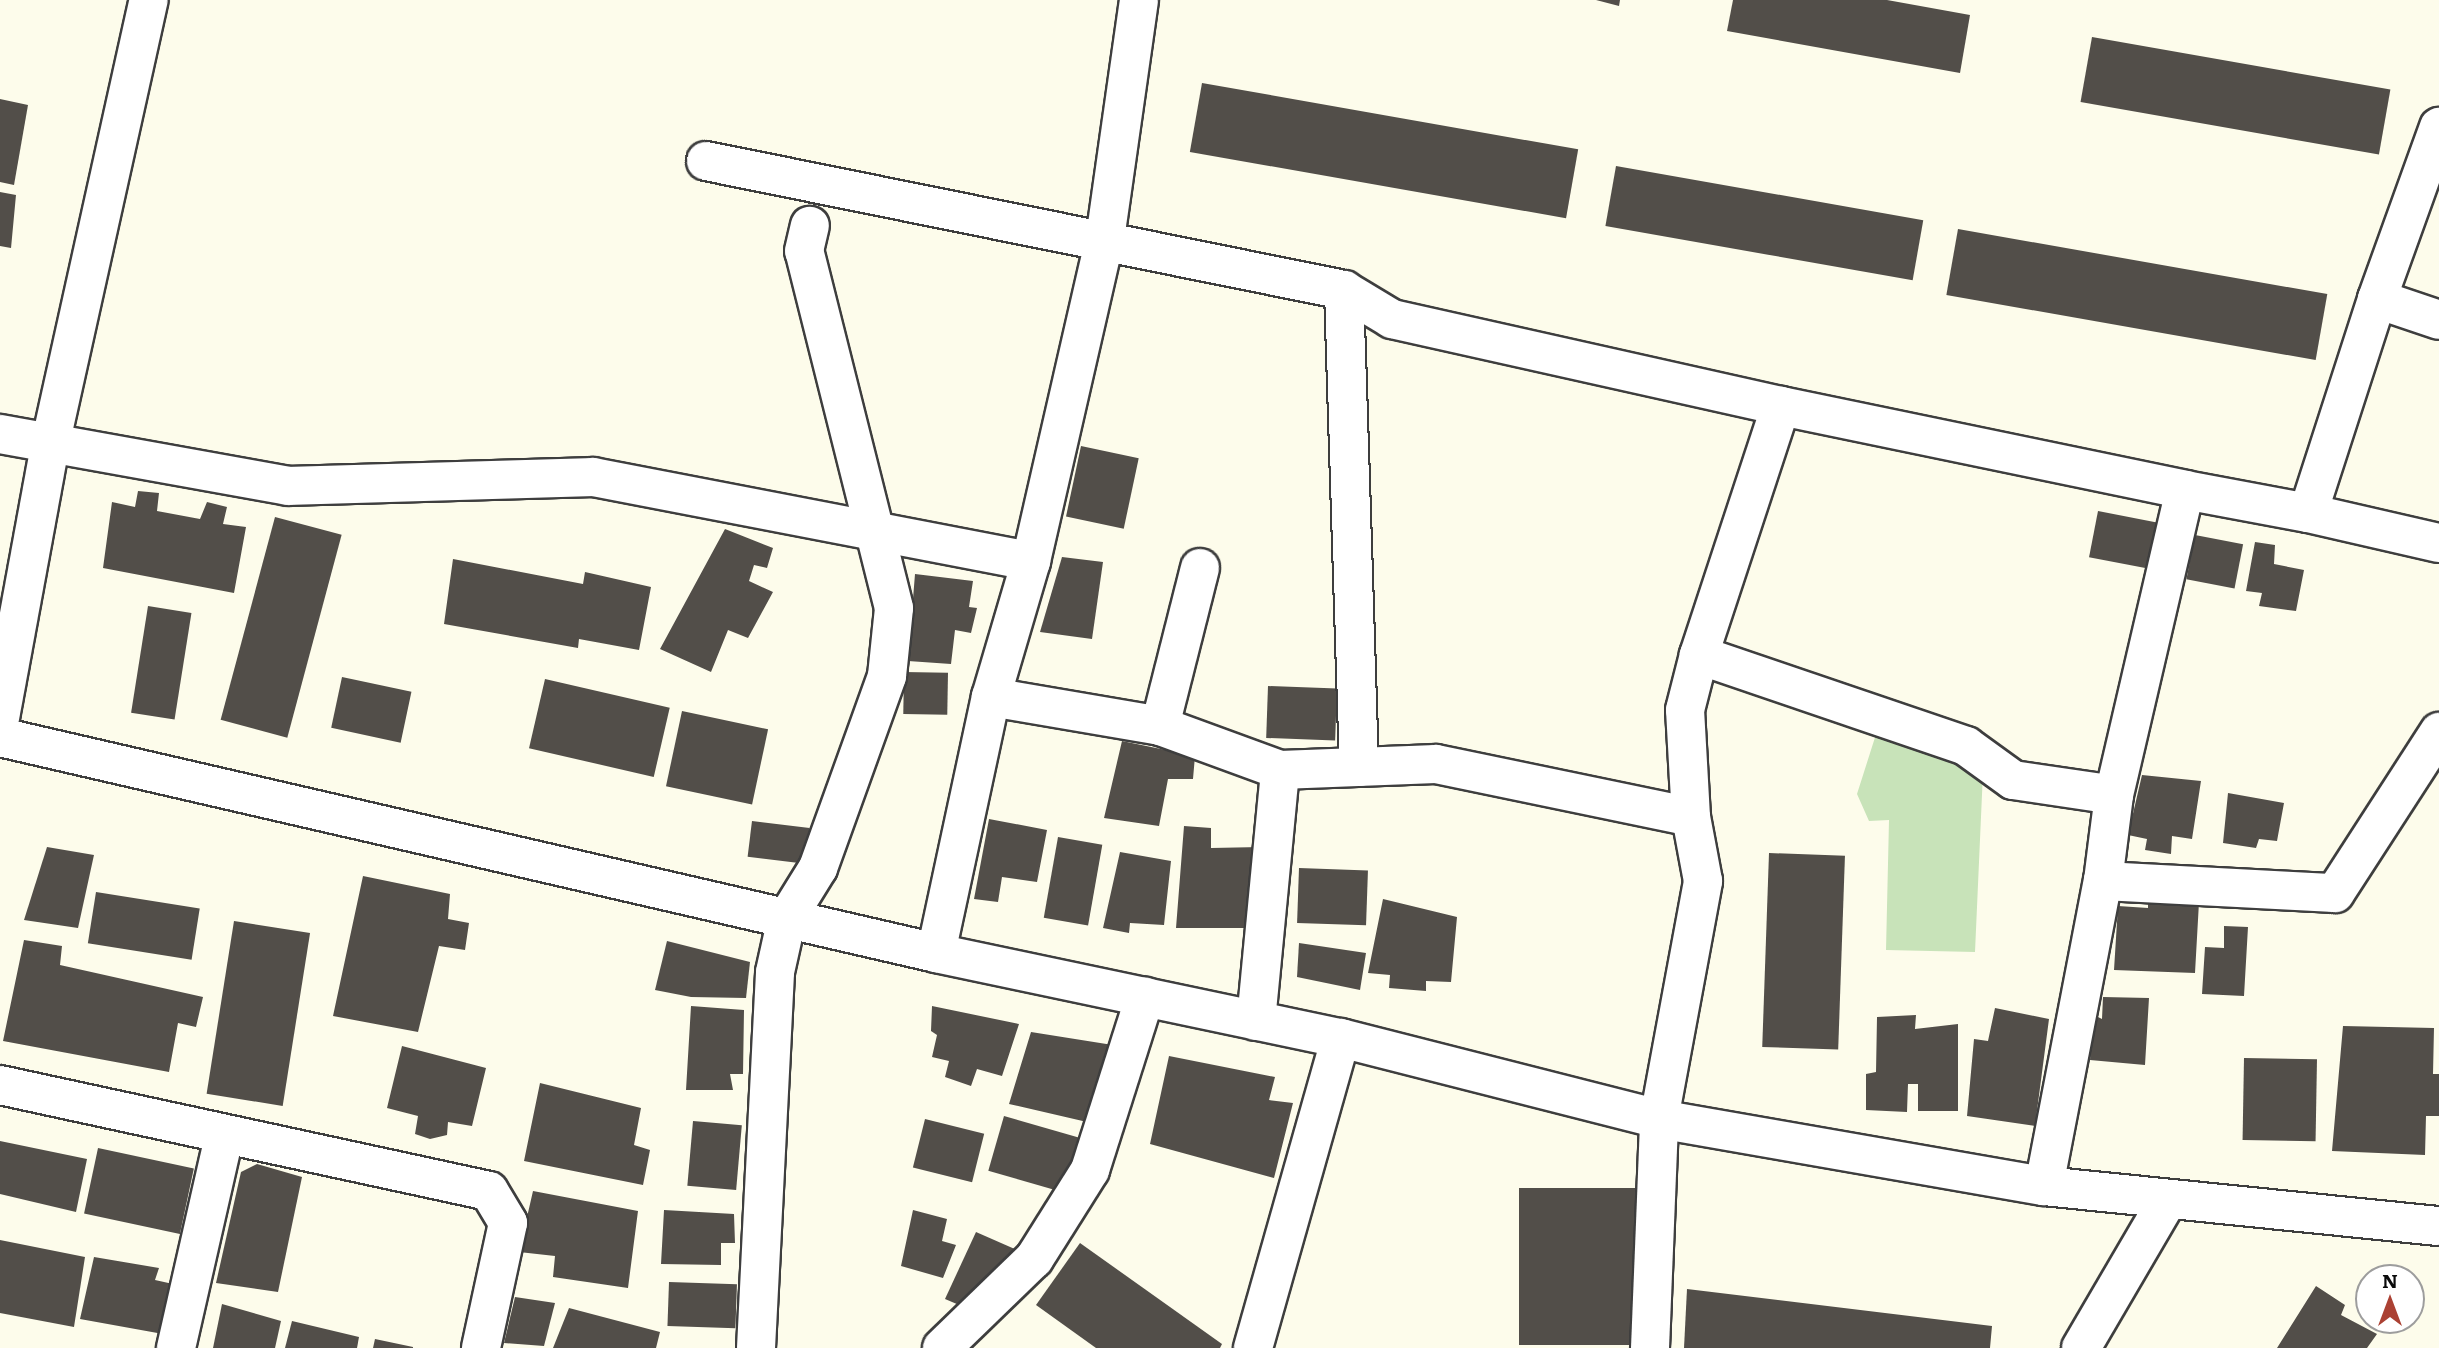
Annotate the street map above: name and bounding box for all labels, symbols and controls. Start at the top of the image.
north arrow [2355,1264,2425,1334]
text: N [2382,1266,2398,1294]

